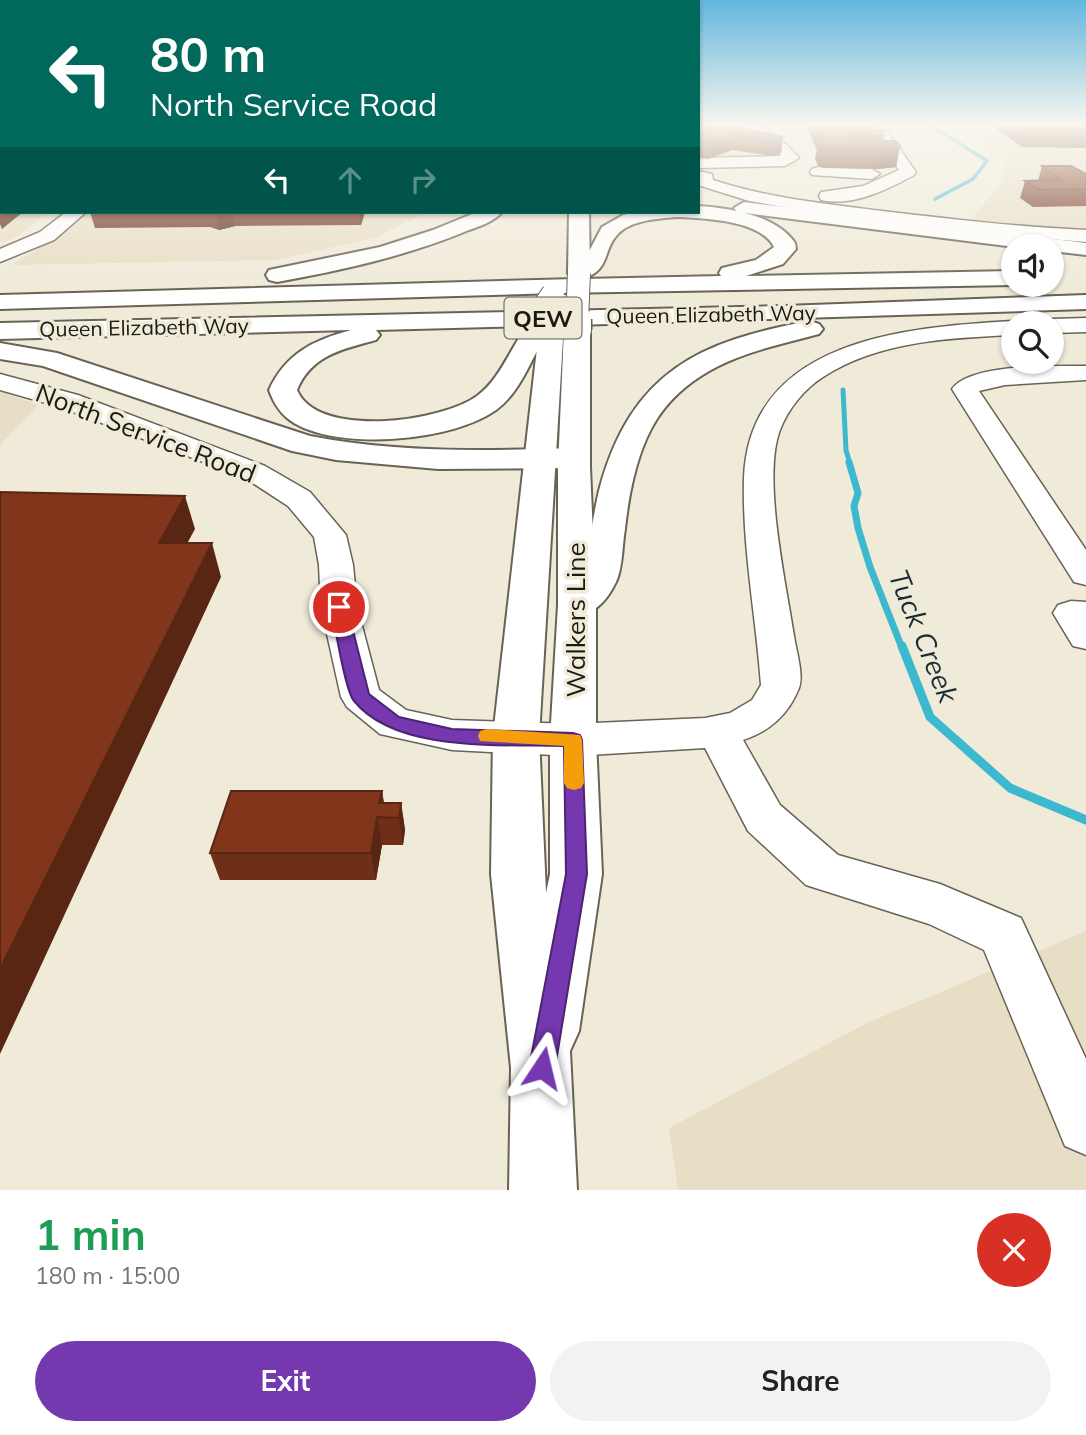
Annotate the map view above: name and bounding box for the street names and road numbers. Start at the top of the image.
road number: QEW [504,298,582,338]
street label: Queen Elizabeth Way [606,299,816,329]
street label: Queen Elizabeth Way [39,312,249,342]
street label: North Service Road [31,376,261,490]
street label: Walkers Line [559,542,592,698]

